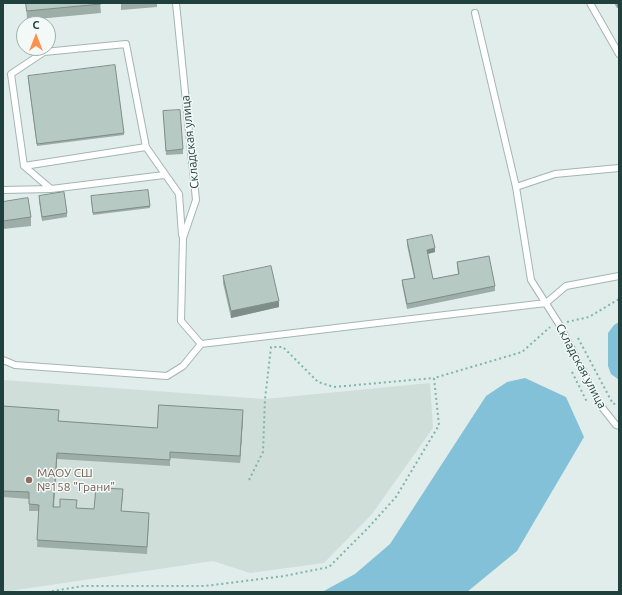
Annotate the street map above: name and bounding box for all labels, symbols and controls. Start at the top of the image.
north arrow [16,16,56,56]
text: С [32,19,40,31]
street label: Складская улица [178,95,202,189]
street label: Складская улица [553,321,609,411]
place label: МАОУ СШ №158 "Грани" [37,466,115,494]
marker: МАОУ СШ №158 "Грани" [24,475,34,485]

